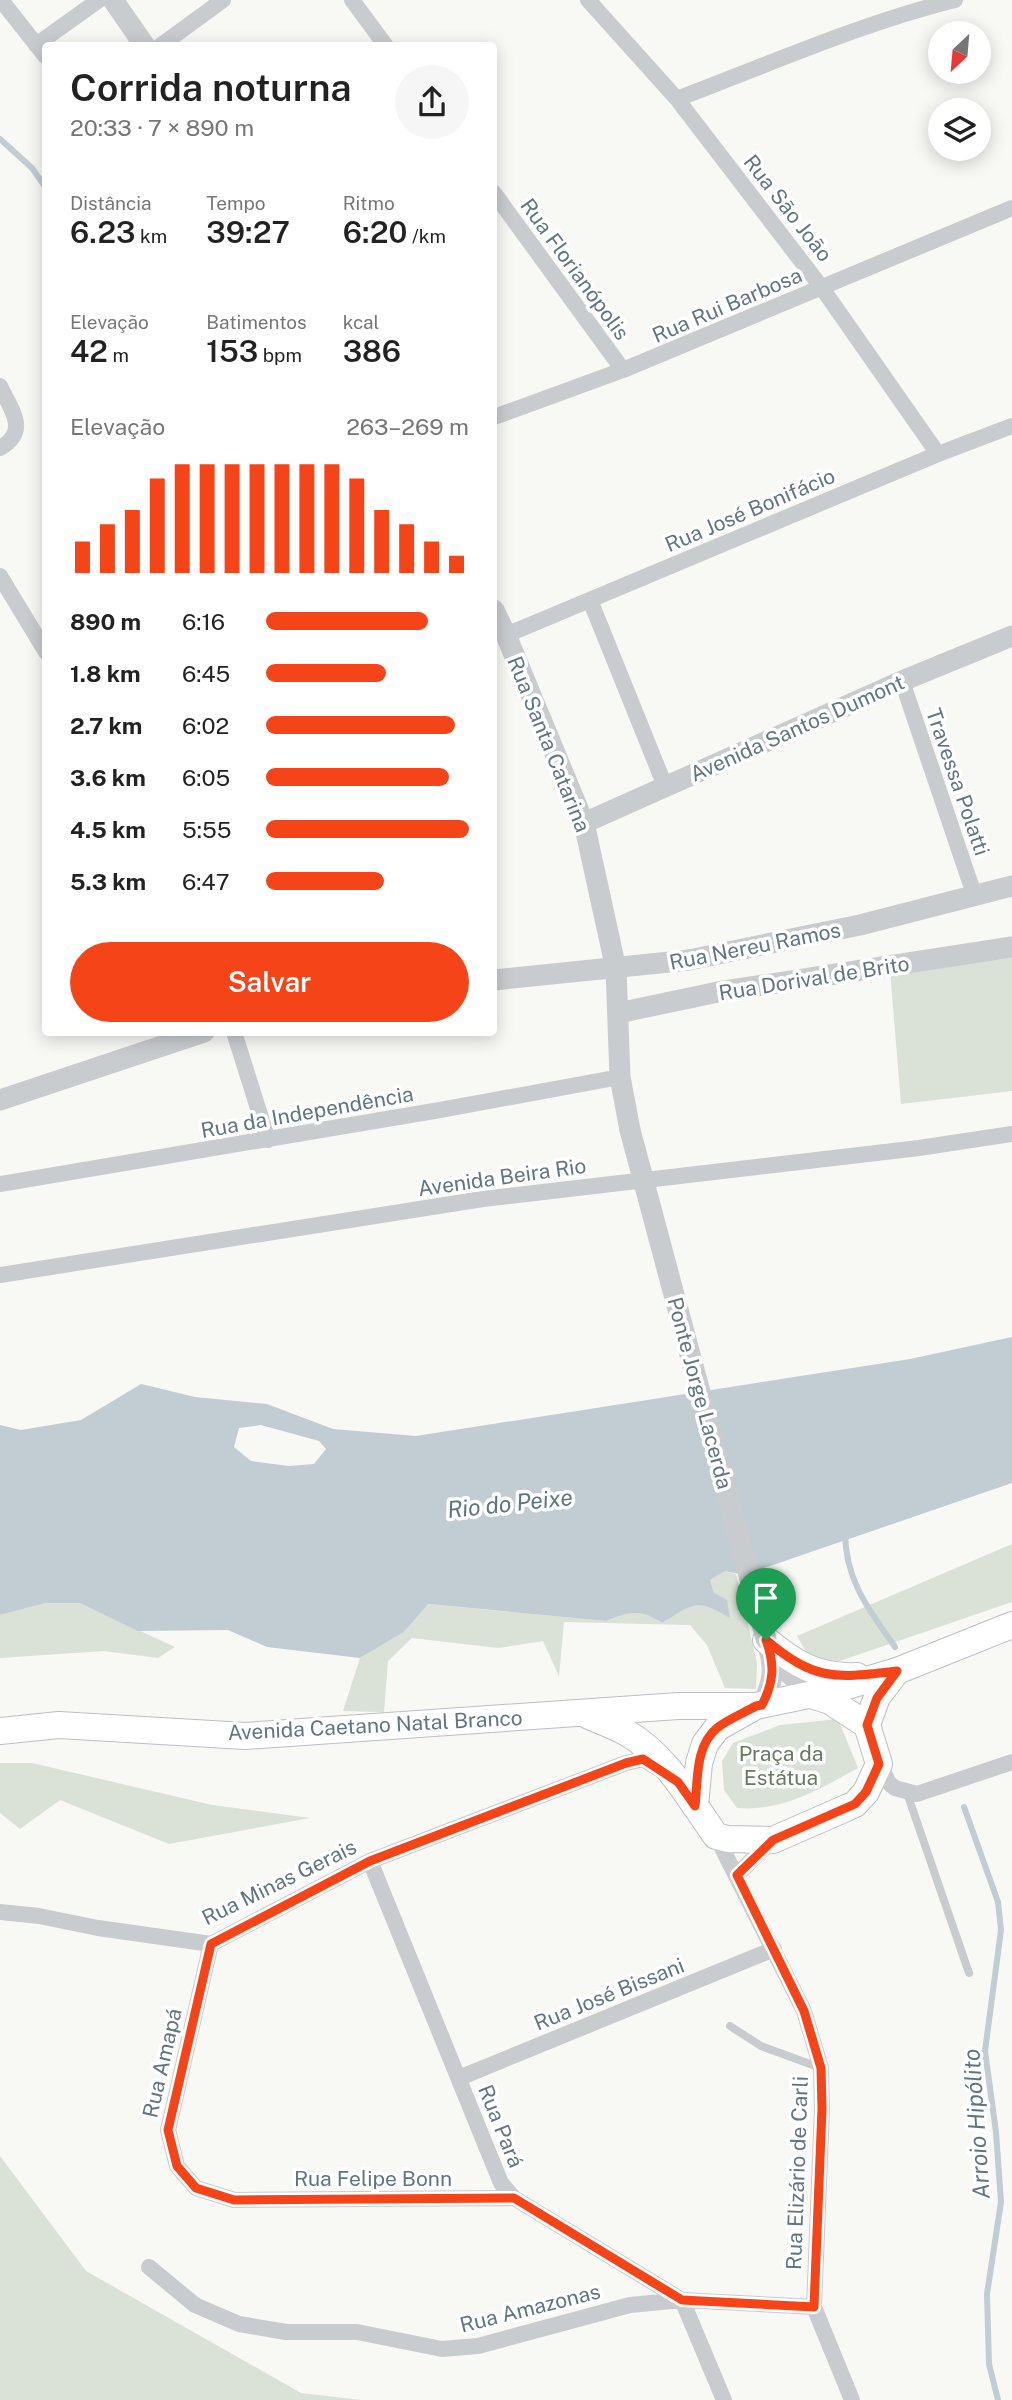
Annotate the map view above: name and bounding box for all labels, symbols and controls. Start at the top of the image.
north arrow [928,21,990,84]
map controls [928,21,991,161]
text: Corrida noturna [70,65,352,110]
button: share [395,65,469,139]
button: layers [928,98,991,161]
text: 20:33 · 7 × 890 m [70,114,254,141]
street label: Rua São João [739,150,837,266]
text: Distância [70,192,152,214]
text: Tempo [206,192,266,214]
text: Ritmo [343,192,395,214]
street label: Rua Florianópolis [515,193,635,345]
text: 6.23 [70,214,135,250]
text: 39:27 [206,214,290,250]
text: 6:20 [343,214,407,250]
text: km [135,225,167,247]
text: /km [407,225,446,247]
street label: Rua Rui Barbosa [648,262,806,348]
text: Elevação [70,311,149,333]
text: Batimentos [206,311,307,333]
text: kcal [343,311,379,333]
text: 42 [70,333,108,369]
text: 153 [206,333,258,369]
text: 386 [343,333,401,369]
text: m [108,344,129,366]
text: bpm [258,344,302,366]
text: Elevação [70,413,165,440]
text: 263–269 m [346,413,469,440]
street label: Rua José Bonifácio [661,463,839,557]
text: 890 m [70,608,141,635]
text: 6:16 [182,608,225,635]
street label: Rua Santa Catarina [502,652,596,836]
text: 1.8 km [70,660,141,687]
text: 6:45 [182,660,230,687]
street label: Avenida Santos Dumont [686,669,908,787]
street label: Travessa Polatti [921,705,995,859]
text: 2.7 km [70,712,142,739]
text: 6:02 [182,712,229,739]
text: 3.6 km [70,764,146,791]
text: 6:05 [182,764,230,791]
text: 4.5 km [70,816,146,843]
text: 5:55 [182,816,231,843]
text: 5.3 km [70,868,146,895]
text: 6:47 [182,868,230,895]
street label: Rua Nereu Ramos [667,917,843,975]
button: Salvar [70,942,469,1022]
street label: Rua Dorival de Brito [717,951,911,1005]
street label: Rua da Independência [199,1081,415,1143]
street label: Avenida Beira Rio [416,1153,588,1201]
street label: Ponte Jorge Lacerda [662,1294,738,1492]
water label: Rio do Peixe [446,1483,574,1523]
pin [736,1568,796,1640]
icon: arrive [747,1579,785,1617]
street label: Avenida Caetano Natal Branco [227,1705,523,1745]
park label: Praça da Estátua [739,1741,823,1790]
street label: Rua Minas Gerais [198,1834,360,1930]
street label: Rua José Bissani [530,1952,688,2036]
street label: Rua Amapá [137,2006,187,2120]
water label: Arroio Hipólito [957,2048,995,2200]
street label: Rua Elizário de Carli [781,2076,813,2270]
street label: Rua Pará [473,2081,529,2171]
street label: Rua Felipe Bonn [294,2166,452,2191]
street label: Rua Amazonas [457,2278,603,2338]

